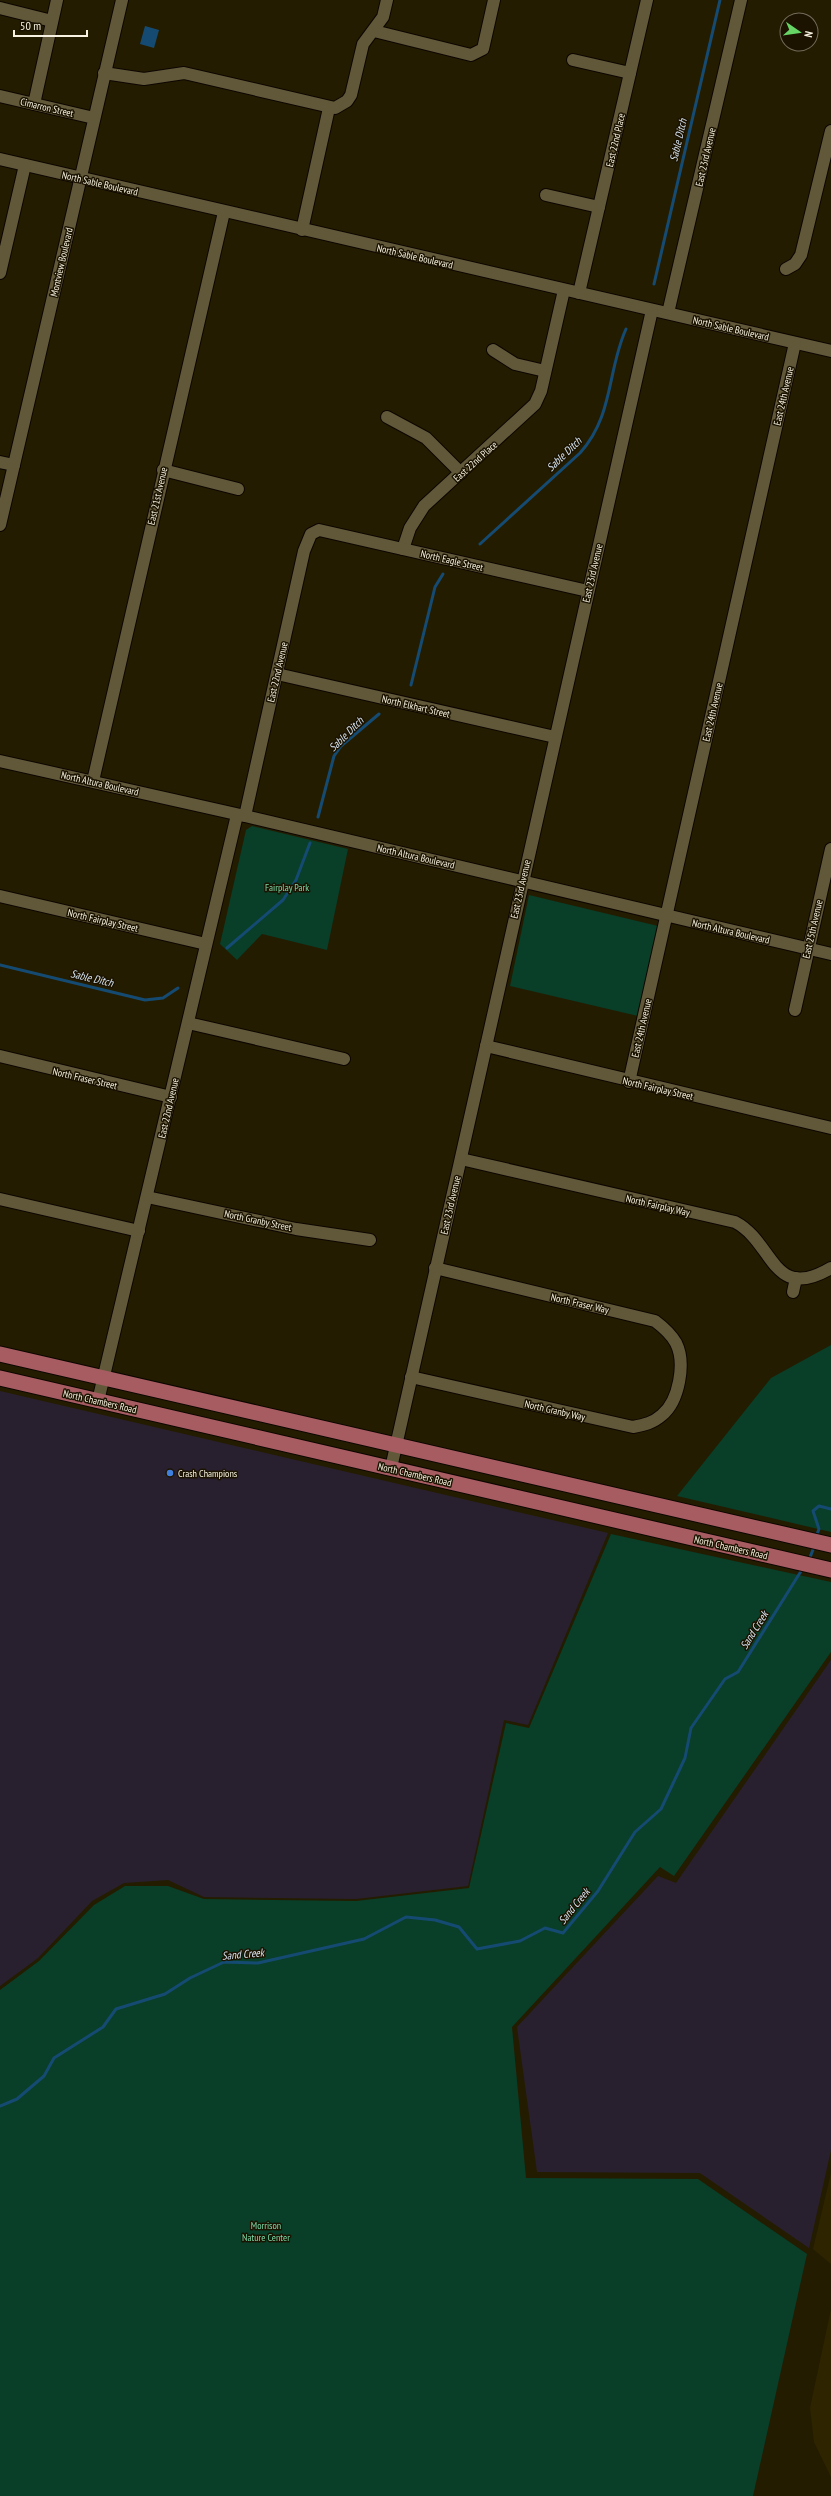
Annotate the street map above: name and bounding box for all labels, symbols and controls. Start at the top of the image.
scale bar [14,12,87,38]
north arrow [779,12,819,52]
text: 50 m [20,18,41,33]
text: N [801,30,816,39]
street label: Cimarron Street [19,95,75,120]
street label: East 22nd Place [603,112,628,168]
water label: Sable Ditch [666,116,690,163]
street label: East 23rd Avenue [692,127,719,188]
street label: North Sable Boulevard [61,168,139,199]
street label: Montview Boulevard [47,226,76,298]
street label: North Sable Boulevard [376,241,454,272]
street label: North Sable Boulevard [692,313,770,344]
street label: East 24th Avenue [770,365,797,427]
water label: Sable Ditch [544,433,585,474]
street label: East 22nd Place [451,438,500,485]
street label: East 21st Avenue [145,466,170,526]
street label: East 23rd Avenue [579,543,606,604]
street label: North Eagle Street [419,547,485,574]
street label: East 22nd Avenue [264,641,291,703]
street label: East 24th Avenue [699,681,726,743]
street label: North Elkhart Street [381,692,451,721]
water label: Sable Ditch [326,713,367,754]
street label: North Altura Boulevard [60,768,140,799]
street label: North Altura Boulevard [376,841,456,872]
street label: East 23rd Avenue [507,859,534,920]
park label: Fairplay Park [265,881,309,894]
street label: East 25th Avenue [799,898,826,960]
street label: North Fairplay Street [66,906,140,935]
street label: North Altura Boulevard [691,916,771,947]
water label: Sable Ditch [69,966,116,990]
street label: East 24th Avenue [628,997,655,1059]
street label: North Fraser Street [51,1065,119,1092]
street label: North Fairplay Street [621,1074,695,1103]
street label: East 22nd Avenue [155,1077,182,1139]
street label: East 23rd Avenue [437,1175,464,1236]
street label: North Fairplay Way [625,1192,691,1219]
street label: North Granby Street [223,1207,293,1234]
street label: North Fraser Way [550,1290,610,1317]
street label: North Chambers Road [62,1387,138,1416]
street label: North Granby Way [523,1397,587,1424]
street label: North Chambers Road [377,1460,453,1489]
place label: Crash Champions [178,1467,238,1480]
marker: Crash Champions [165,1468,175,1478]
street label: North Chambers Road [693,1533,769,1562]
water label: Sand Creek [737,1607,772,1652]
water label: Sand Creek [555,1884,594,1927]
water label: Sand Creek [221,1945,266,1963]
park label: Morrison Nature Center [242,2219,290,2244]

